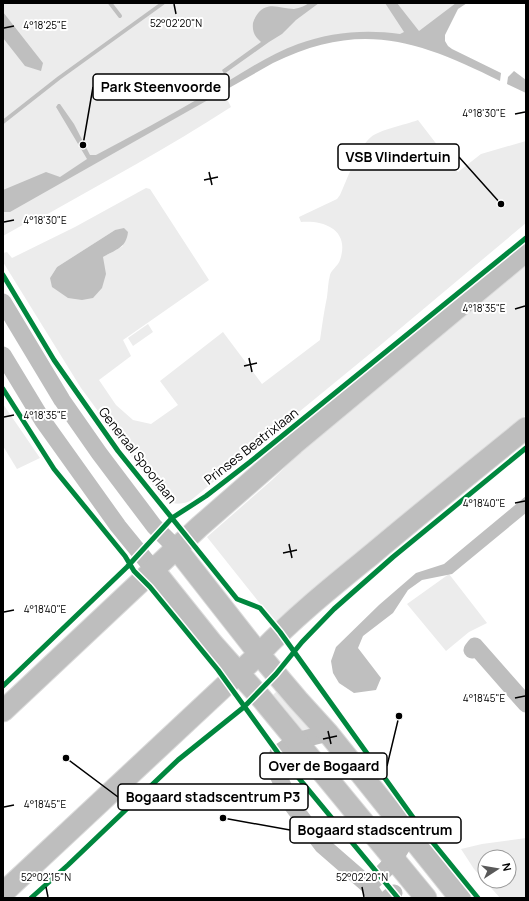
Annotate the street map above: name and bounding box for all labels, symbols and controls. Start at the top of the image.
text: 52°02'20"N [150,16,202,30]
text: 4°18'25"E [23,18,67,32]
callout: Park Steenvoorde [93,74,229,100]
text: Park Steenvoorde [101,77,221,96]
text: 4°18'30"E [462,106,506,120]
callout: VSB Vlindertuin [338,144,459,170]
text: VSB Vlindertuin [346,147,450,166]
text: 4°18'30"E [23,213,67,227]
text: 4°18'35"E [462,301,506,315]
street label: Generaal Spoorlaan [95,403,181,507]
street label: Prinses Beatrixlaan [200,404,302,488]
text: 4°18'35"E [23,408,67,422]
text: 4°18'40"E [463,496,506,510]
text: 4°18'40"E [24,602,67,616]
text: 4°18'45"E [463,691,505,705]
callout: Over de Bogaard [260,753,387,779]
text: Over de Bogaard [269,756,379,775]
callout: Bogaard stadscentrum P3 [118,784,308,810]
text: Bogaard stadscentrum P3 [126,787,300,806]
text: 4°18'45"E [24,797,66,811]
callout: Bogaard stadscentrum [290,817,461,843]
text: Bogaard stadscentrum [298,820,452,839]
north arrow [477,849,517,889]
text: N [499,861,515,872]
text: 52°02'15"N [21,870,71,884]
text: 52°02'20"N [336,870,388,884]

